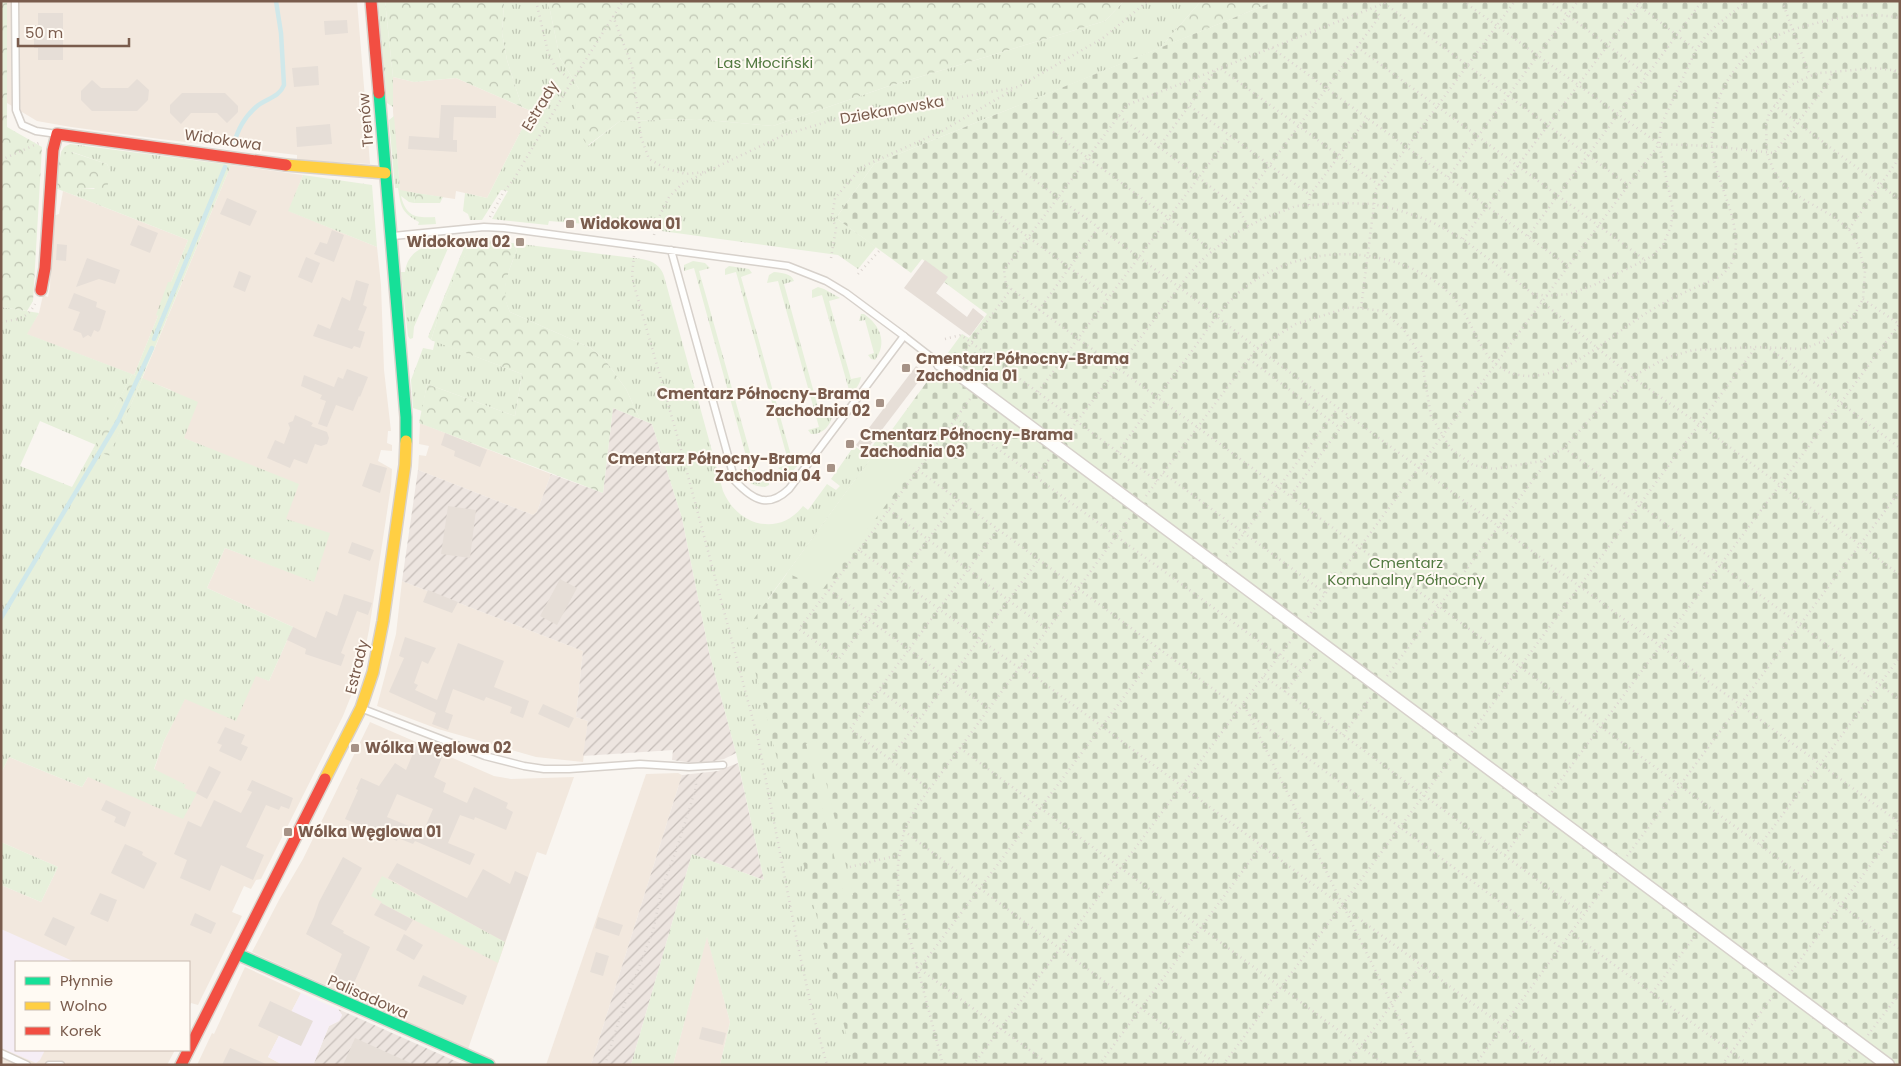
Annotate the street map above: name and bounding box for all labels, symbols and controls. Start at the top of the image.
scale bar [18,15,129,47]
text: 50 m [25,22,63,43]
park label: Las Młociński [717,52,813,73]
street label: Estrady [516,76,563,135]
street label: Dziekanowska [838,90,946,129]
street label: Trenów [353,91,378,148]
street label: Widokowa [183,124,263,155]
place label: Widokowa 01 [580,213,681,234]
marker: Widokowa 01 [564,218,576,230]
place label: Widokowa 02 [407,231,510,252]
marker: Widokowa 02 [514,236,526,248]
place label: Cmentarz Północny-Brama Zachodnia 01 [916,348,1129,386]
marker: Cmentarz Północny-Brama Zachodnia 01 [900,362,912,374]
place label: Cmentarz Północny-Brama Zachodnia 02 [657,383,870,421]
marker: Cmentarz Północny-Brama Zachodnia 02 [874,397,886,409]
place label: Cmentarz Północny-Brama Zachodnia 03 [860,424,1073,462]
marker: Cmentarz Północny-Brama Zachodnia 03 [844,438,856,450]
place label: Cmentarz Północny-Brama Zachodnia 04 [608,448,821,486]
marker: Cmentarz Północny-Brama Zachodnia 04 [825,462,837,474]
park label: Cmentarz Komunalny Północny [1327,552,1485,590]
street label: Estrady [340,637,374,696]
place label: Wólka Węglowa 02 [365,737,512,758]
marker: Wólka Węglowa 02 [349,742,361,754]
place label: Wólka Węglowa 01 [298,821,441,842]
marker: Wólka Węglowa 01 [282,826,294,838]
legend [15,961,190,1051]
street label: Palisadowa [324,969,412,1024]
text: Płynnie [60,970,113,991]
text: Wolno [60,995,107,1016]
text: Korek [60,1020,101,1041]

